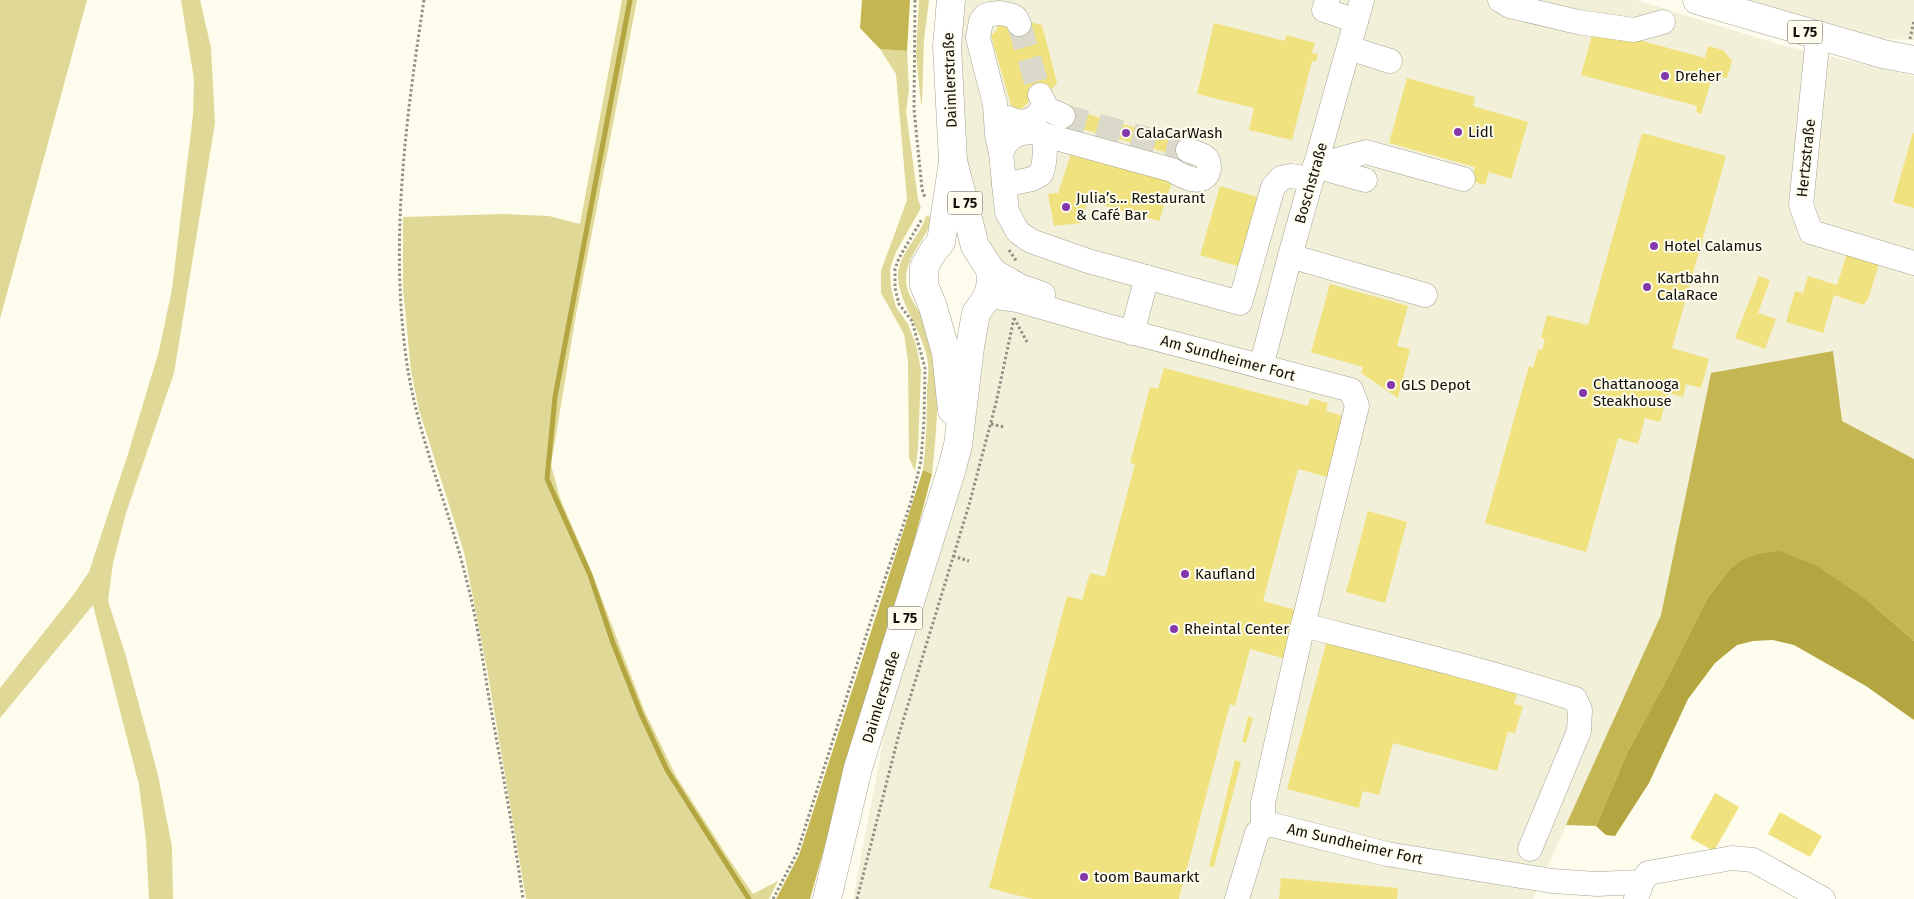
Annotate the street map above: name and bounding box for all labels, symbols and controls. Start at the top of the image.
road number: L 75 [1788,21,1822,44]
street label: Daimlerstraße [939,32,961,128]
place label: Dreher [1675,67,1721,85]
marker: Dreher [1659,70,1671,82]
street label: Hertzstraße [1793,118,1819,198]
place label: Lidl [1468,123,1494,141]
place label: CalaCarWash [1136,124,1223,142]
marker: Lidl [1452,126,1464,138]
marker: CalaCarWash [1120,127,1132,139]
street label: Boschstraße [1291,140,1331,226]
place label: Julia’s… Restaurant & Café Bar [1076,189,1206,224]
road number: L 75 [948,192,982,214]
marker: Julia’s… Restaurant & Café Bar [1060,201,1072,213]
place label: Hotel Calamus [1664,237,1762,255]
marker: Hotel Calamus [1648,240,1660,252]
place label: Kartbahn CalaRace [1657,269,1720,304]
marker: Kartbahn CalaRace [1641,281,1653,293]
street label: Am Sundheimer Fort [1159,331,1298,385]
place label: Chattanooga Steakhouse [1593,375,1679,410]
place label: GLS Depot [1401,376,1471,394]
marker: GLS Depot [1385,379,1397,391]
marker: Chattanooga Steakhouse [1577,387,1589,399]
place label: Kaufland [1195,565,1255,583]
marker: Kaufland [1179,568,1191,580]
road number: L 75 [888,606,922,630]
place label: Rheintal Center [1184,620,1289,638]
marker: Rheintal Center [1168,623,1180,635]
street label: Daimlerstraße [858,649,904,745]
street label: Am Sundheimer Fort [1285,820,1425,869]
place label: toom Baumarkt [1094,868,1200,886]
marker: toom Baumarkt [1078,871,1090,883]

